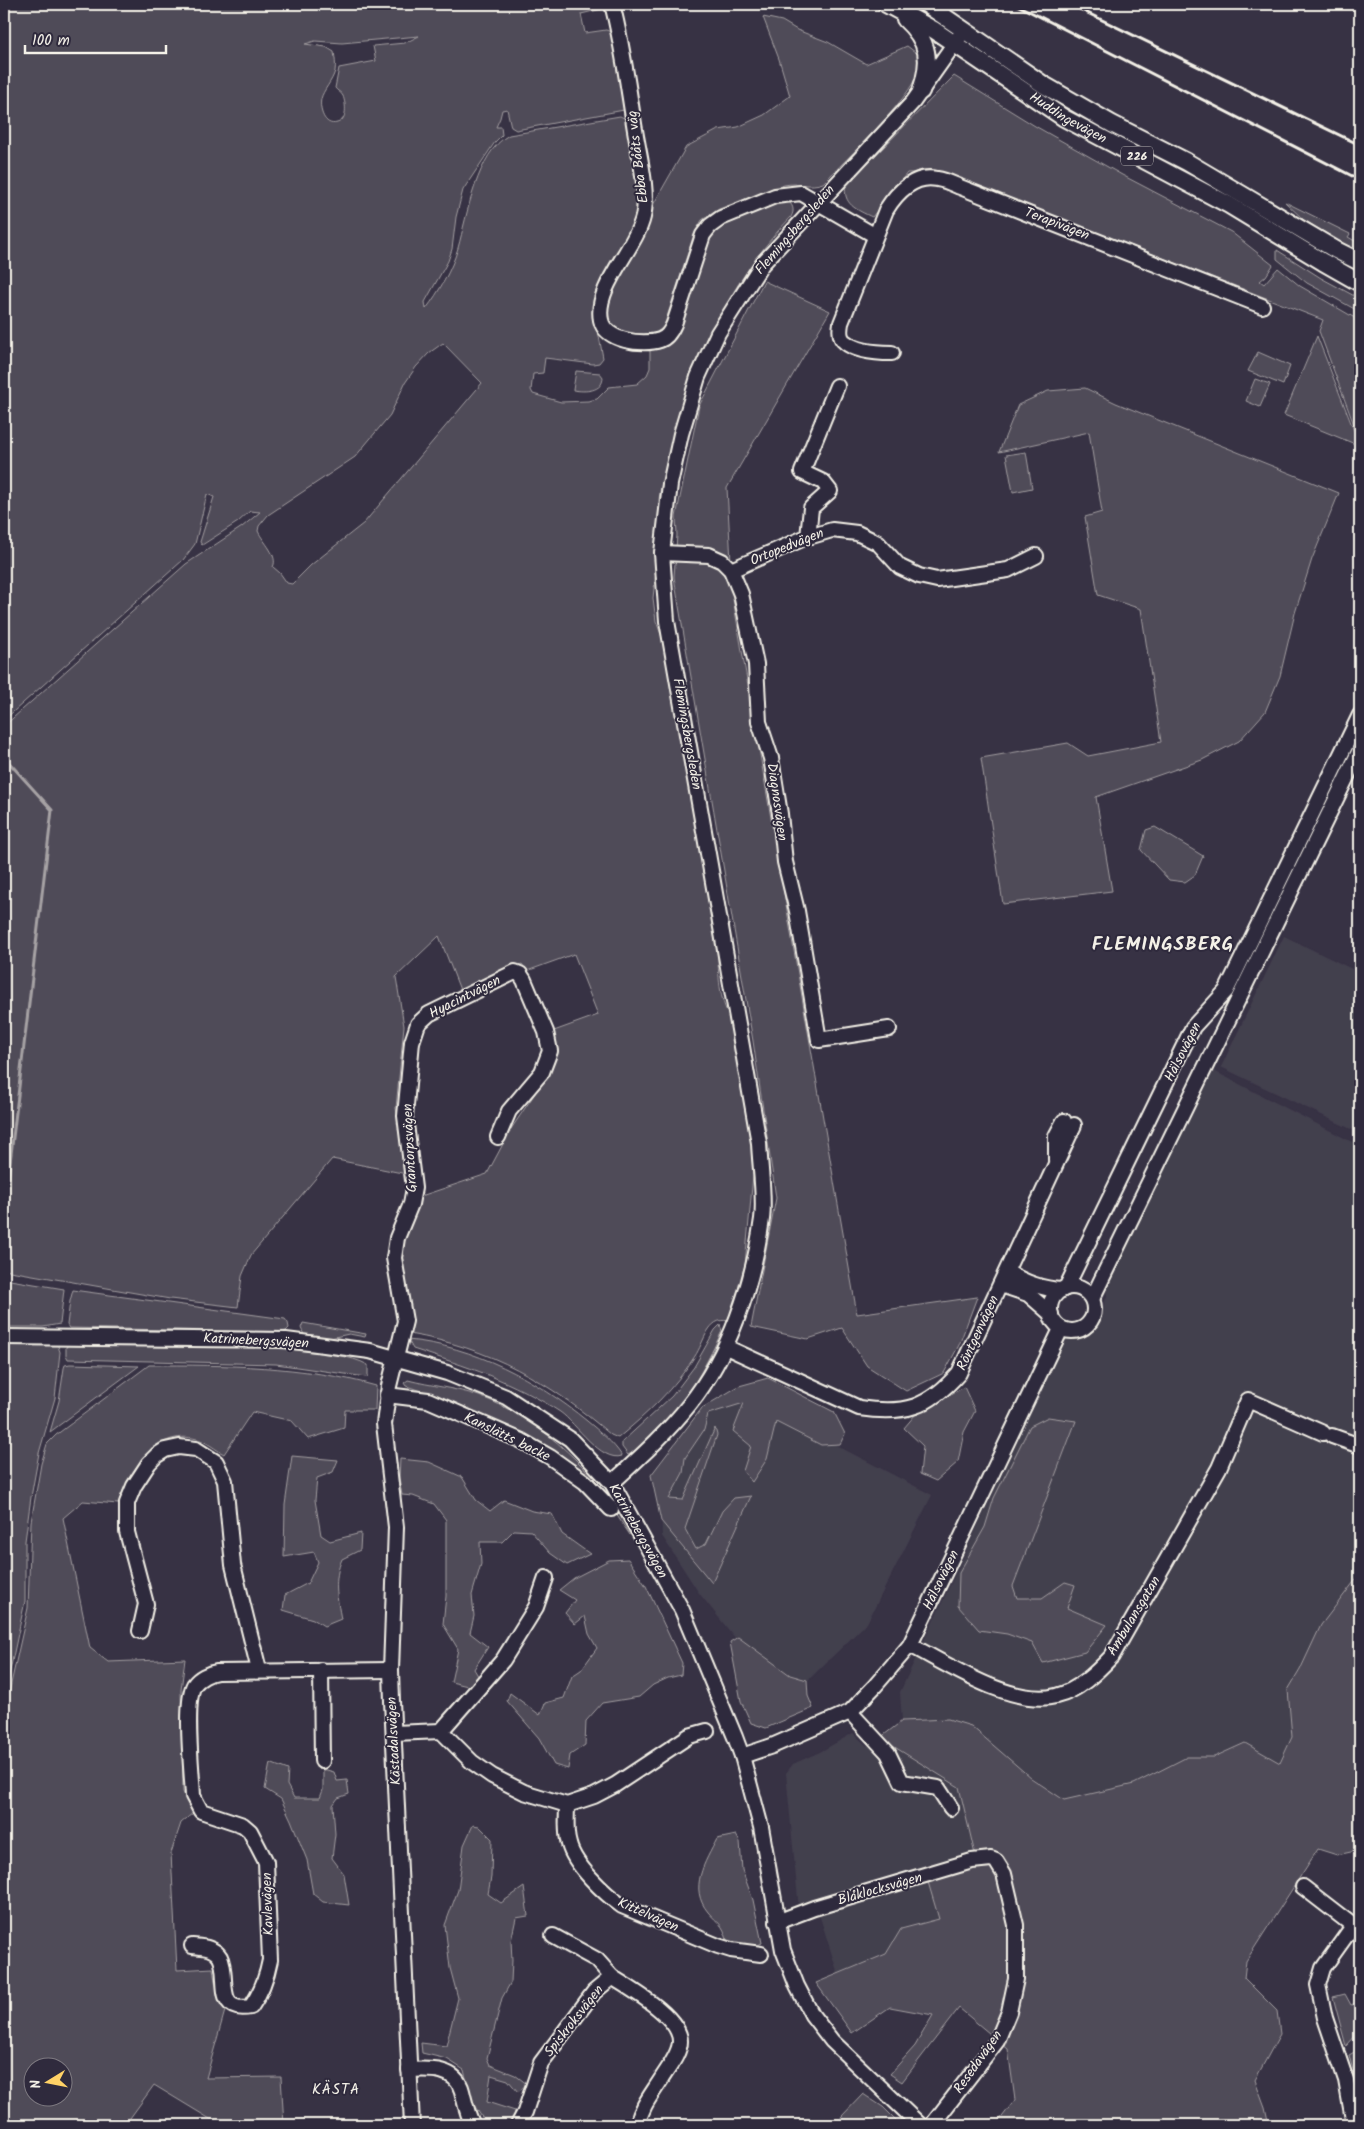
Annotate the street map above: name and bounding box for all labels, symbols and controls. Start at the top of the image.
scale bar [25,22,166,54]
text: 100 m [32,29,70,53]
street label: Huddingevägen [1025,86,1111,150]
street label: Ebba Bååts väg [621,109,655,205]
road number: 226 [1121,146,1153,166]
street label: Flemingsbergsleden [750,180,840,280]
street label: Terapivägen [1021,202,1093,246]
street label: Ortopedvägen [747,522,827,572]
street label: Flemingsbergsleden [666,676,708,792]
street label: Diagnosvägen [761,762,793,842]
district label: FLEMINGSBERG [1092,930,1234,960]
street label: Hyacintvägen [425,970,505,1024]
street label: Hälsovägen [1159,1018,1207,1086]
street label: Grantorpsvägen [397,1103,423,1193]
street label: Röntgenvägen [951,1292,1005,1374]
street label: Katrinebergsvägen [203,1327,309,1355]
street label: Kanslätts backe [460,1407,555,1468]
street label: Katrinebergsvägen [603,1479,673,1583]
street label: Hälsovägen [917,1546,965,1614]
street label: Ambulansgatan [1101,1572,1167,1660]
street label: Kästadalsvägen [381,1696,407,1786]
street label: Blåklocksvägen [835,1866,925,1912]
street label: Kavlevägen [256,1872,280,1936]
street label: Kittelvägen [614,1892,682,1938]
street label: Spiskroksvägen [539,1980,609,2062]
street label: Resedavägen [948,2026,1008,2098]
north arrow [22,2056,72,2106]
text: N [25,2078,48,2090]
district label: KÄSTA [312,2078,360,2102]

